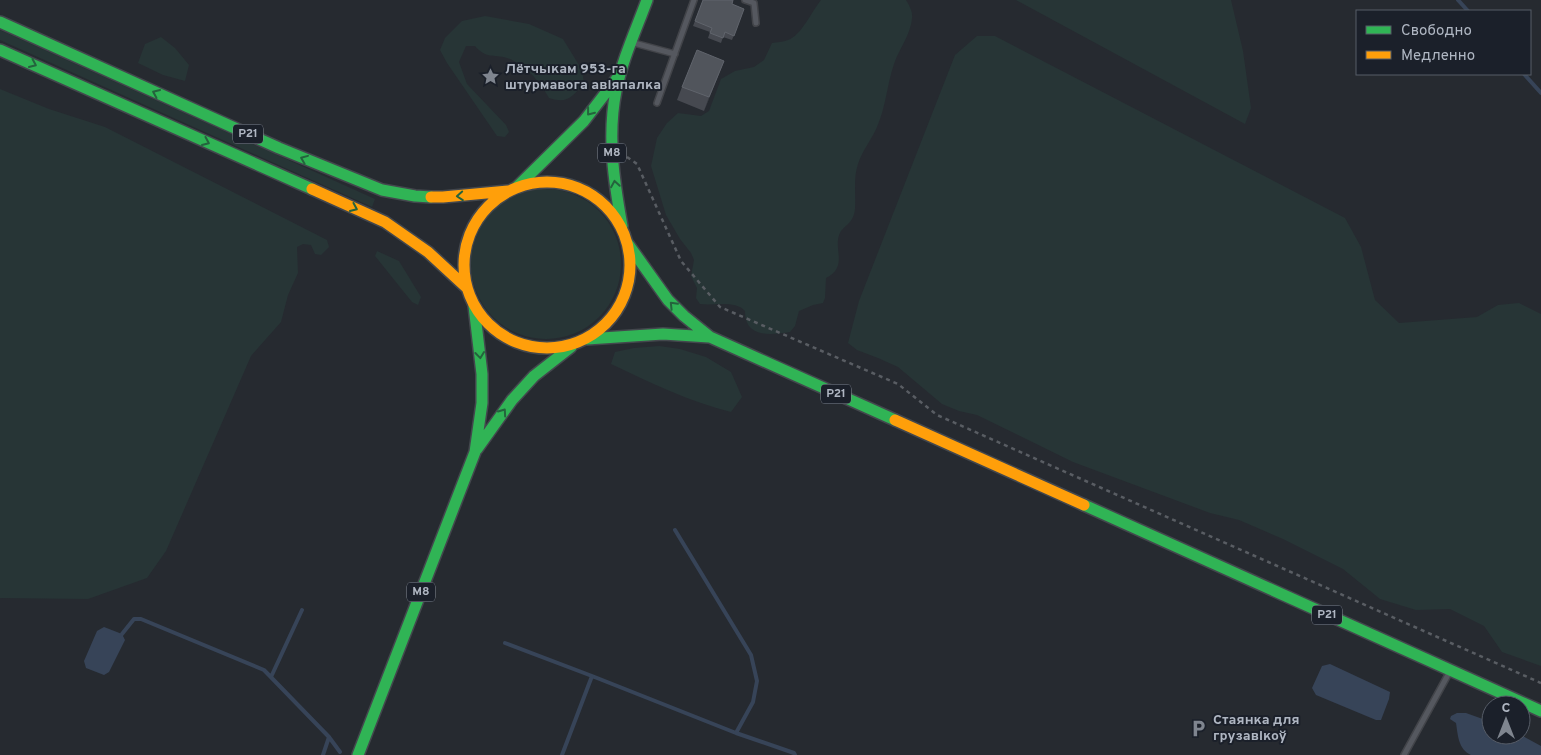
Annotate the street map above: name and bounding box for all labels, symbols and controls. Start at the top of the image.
legend [1356,10,1531,75]
text: Свободно [1401,22,1472,41]
text: Медленно [1401,47,1475,66]
one-way arrow [28,58,37,69]
place label: Лётчыкам 953-га штурмавога авіяпалка [505,61,661,94]
place icon: Лётчыкам 953-га штурмавога авіяпалка [481,67,501,87]
one-way arrow [152,88,161,99]
one-way arrow [588,106,596,115]
road number: Р21 [233,125,263,144]
one-way arrow [201,135,210,146]
road number: М8 [598,144,626,162]
one-way arrow [300,154,309,165]
one-way arrow [610,179,621,187]
one-way arrow [456,190,464,201]
one-way arrow [349,201,358,212]
one-way arrow [670,302,679,311]
one-way arrow [474,351,485,359]
road number: Р21 [821,384,851,404]
one-way arrow [497,409,506,418]
road number: М8 [407,582,435,602]
road number: Р21 [1312,606,1342,624]
north arrow [1481,695,1531,745]
text: С [1502,700,1511,717]
place label: Стаянка для грузавікоў [1213,712,1300,745]
parking icon: Стаянка для грузавікоў [1189,718,1209,738]

